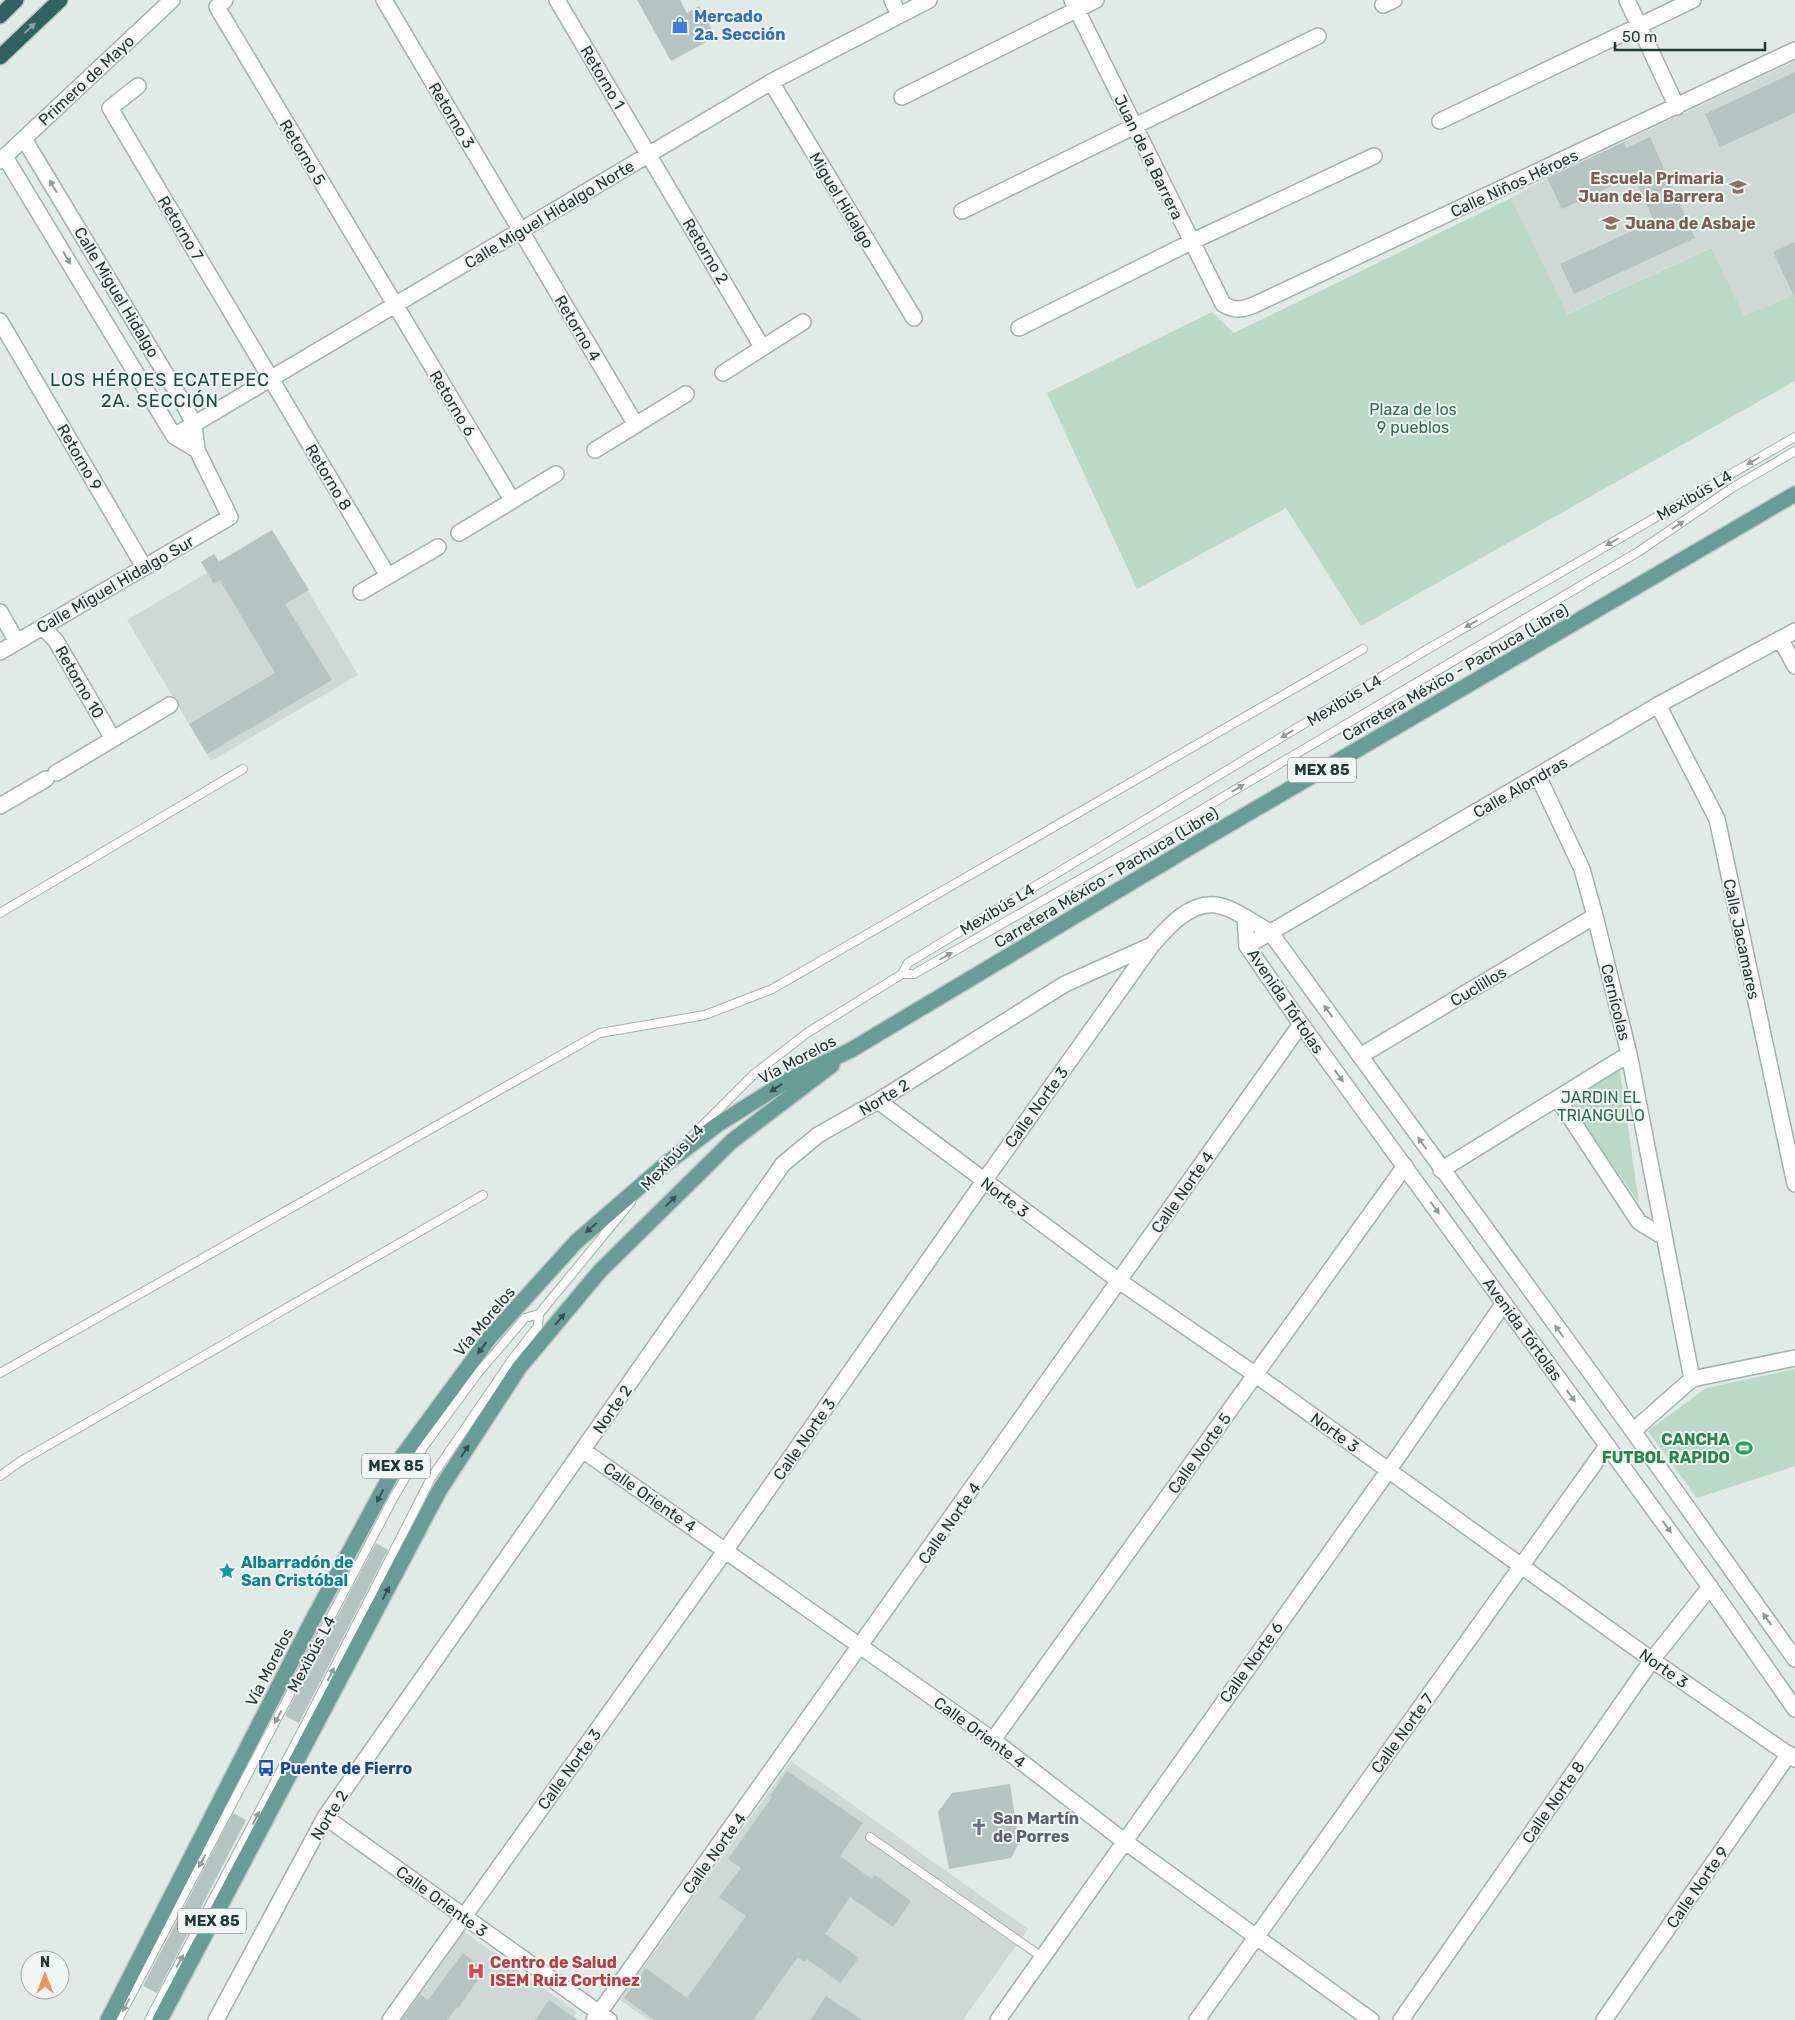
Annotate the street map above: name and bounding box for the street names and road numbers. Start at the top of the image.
street label: Primero de Mayo [35,31,138,130]
street label: Retorno 1 [576,42,629,112]
street label: Retorno 3 [425,79,479,152]
street label: Juan de la Barrera [1110,92,1187,223]
street label: Retorno 5 [276,116,330,188]
street label: Calle Niños Héroes [1447,146,1581,221]
street label: Miguel Hidalgo [805,149,878,252]
street label: Calle Miguel Hidalgo Norte [461,156,638,273]
street label: Retorno 7 [154,193,207,264]
street label: Retorno 2 [679,215,733,287]
street label: Calle Miguel Hidalgo [70,224,163,361]
street label: Retorno 4 [550,292,605,365]
street label: Retorno 6 [426,367,480,440]
street label: Retorno 9 [53,421,106,494]
street label: Retorno 8 [301,441,356,514]
street label: Mexibús L4 [1653,466,1735,525]
street label: Calle Miguel Hidalgo Sur [33,532,197,637]
street label: Carretera México - Pachuca (Libre) [1339,600,1572,745]
street label: Retorno 10 [51,643,108,722]
street label: Mexibús L4 [1303,671,1385,730]
street label: Calle Alondras [1470,753,1571,822]
road number: MEX 85 [1288,758,1356,782]
street label: Carretera México - Pachuca (Libre) [991,803,1222,952]
street label: Calle Jacamares [1719,877,1764,1001]
street label: Mexibús L4 [956,880,1038,939]
street label: Avenida Tórtolas [1243,945,1328,1057]
street label: Cuclillos [1447,962,1510,1011]
street label: Cernícolas [1597,962,1634,1042]
street label: Vía Morelos [755,1031,839,1088]
street label: Calle Norte 3 [1001,1063,1072,1151]
street label: Norte 2 [856,1075,913,1120]
street label: Mexibús L4 [637,1120,708,1194]
street label: Calle Norte 4 [1147,1148,1218,1237]
street label: Norte 3 [977,1173,1032,1222]
street label: Avenida Tórtolas [1479,1274,1566,1384]
street label: Vía Morelos [450,1283,519,1360]
street label: Norte 2 [589,1381,636,1437]
street label: Calle Norte 3 [769,1395,840,1484]
street label: Calle Norte 5 [1164,1409,1235,1497]
street label: Norte 3 [1307,1409,1363,1456]
road number: MEX 85 [362,1454,430,1478]
street label: Calle Oriente 4 [600,1458,700,1536]
street label: Calle Norte 4 [914,1479,985,1568]
street label: Mexibús L4 [283,1613,340,1696]
street label: Calle Norte 6 [1216,1618,1287,1706]
street label: Vía Morelos [242,1625,297,1709]
street label: Norte 3 [1636,1645,1692,1692]
street label: Calle Norte 7 [1367,1690,1438,1777]
street label: Calle Oriente 4 [930,1693,1029,1772]
street label: Calle Norte 3 [534,1725,605,1813]
street label: Calle Norte 8 [1518,1758,1589,1847]
street label: Norte 2 [307,1787,352,1844]
street label: Calle Norte 4 [679,1809,750,1898]
street label: Calle Norte 9 [1662,1843,1732,1932]
street label: Calle Oriente 3 [392,1862,491,1941]
road number: MEX 85 [178,1908,246,1934]

